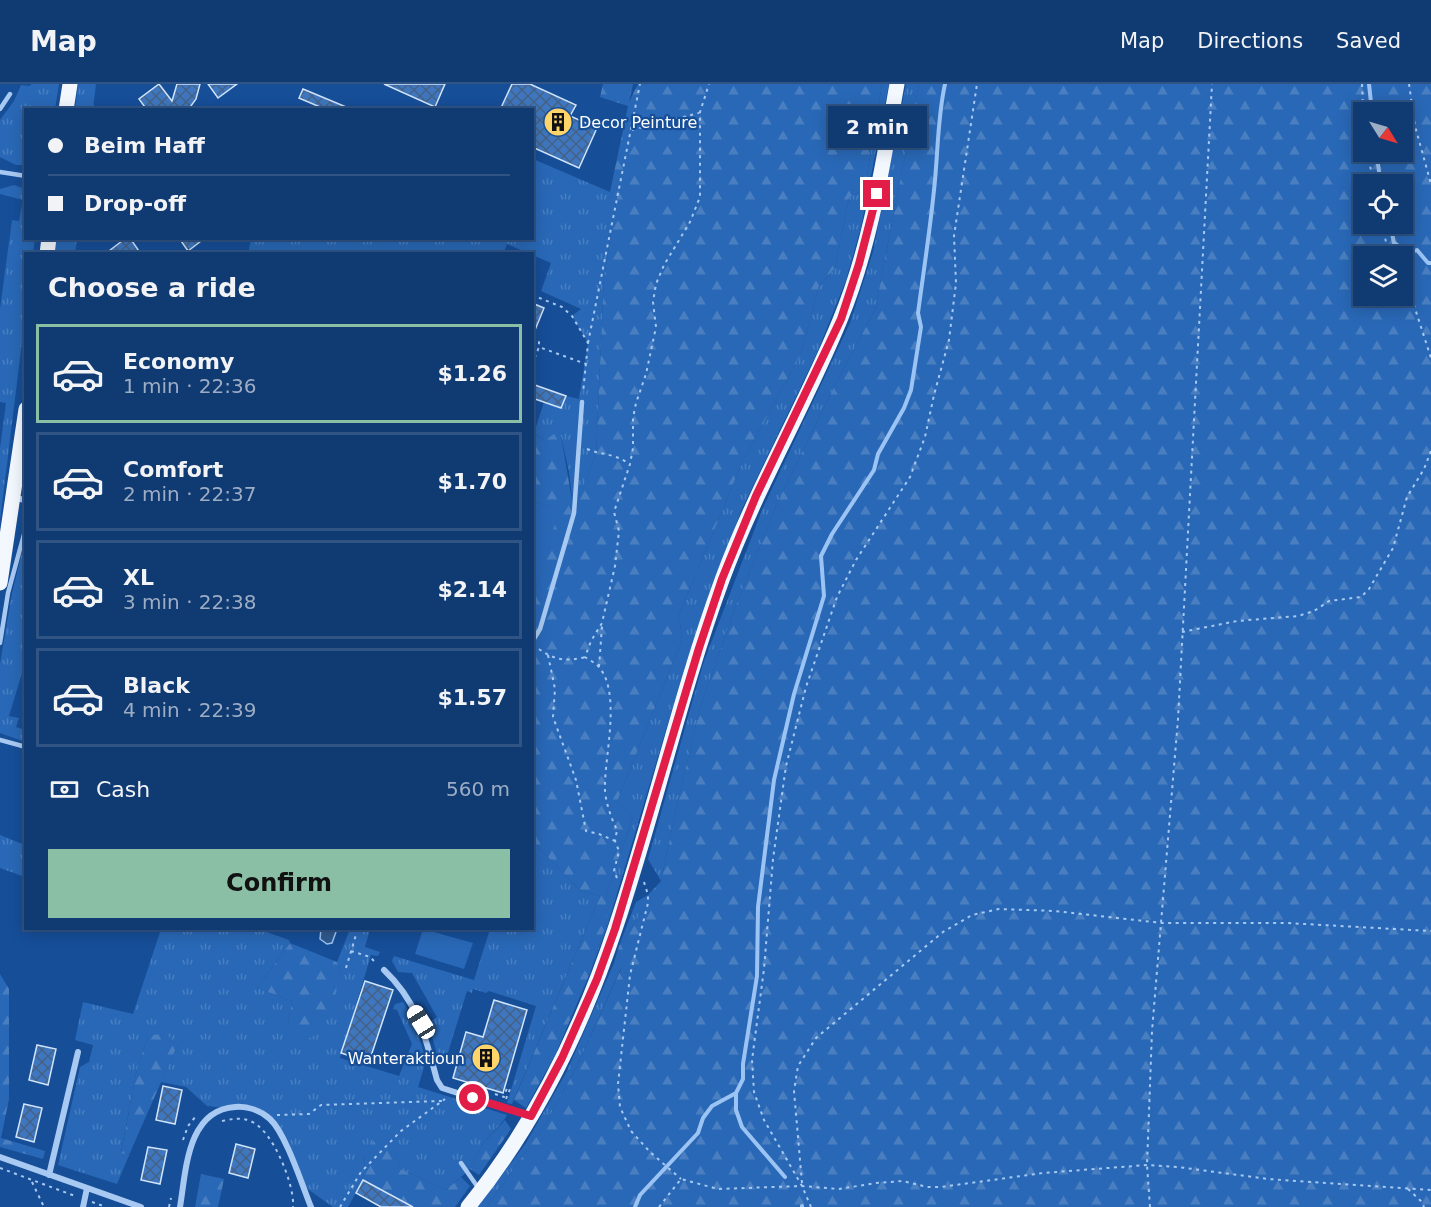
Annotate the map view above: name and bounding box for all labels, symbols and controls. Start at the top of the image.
text: Map [30,25,97,58]
text: Map [1120,29,1164,53]
text: Directions [1197,29,1303,53]
text: Saved [1336,29,1401,53]
north arrow [1353,102,1413,162]
map controls [1353,102,1413,306]
building icon: Decor Peinture [542,106,574,138]
callout: 2 min [828,107,926,149]
place label: Decor Peinture [579,113,697,132]
text: 2 min [846,115,909,139]
text: Beim Haff [84,133,205,158]
button: locate [1353,174,1413,234]
route end [863,180,890,207]
text: Drop-off [84,191,186,216]
button: layers [1353,246,1413,306]
text: Choose a ride [48,272,256,303]
icon: car [51,347,105,401]
text: Economy [123,349,234,374]
text: $1.26 [437,361,507,386]
text: 1 min · 22:36 [123,374,257,398]
icon: car [51,455,105,509]
text: Comfort [123,457,223,482]
text: $1.70 [437,469,507,494]
text: 2 min · 22:37 [123,482,257,506]
icon: car [51,563,105,617]
text: XL [123,565,154,590]
text: $2.14 [437,577,507,602]
text: 3 min · 22:38 [123,590,257,614]
icon: car [51,671,105,725]
text: Black [123,673,190,698]
text: $1.57 [437,685,507,710]
text: 4 min · 22:39 [123,698,257,722]
icon: cash [48,773,81,806]
text: Cash [96,777,150,802]
text: 560 m [446,777,510,801]
button: Confirm [48,849,510,918]
car [404,1002,438,1042]
building icon: Wanteraktioun [470,1042,502,1074]
place label: Wanteraktioun [348,1049,465,1068]
route start [459,1084,486,1111]

